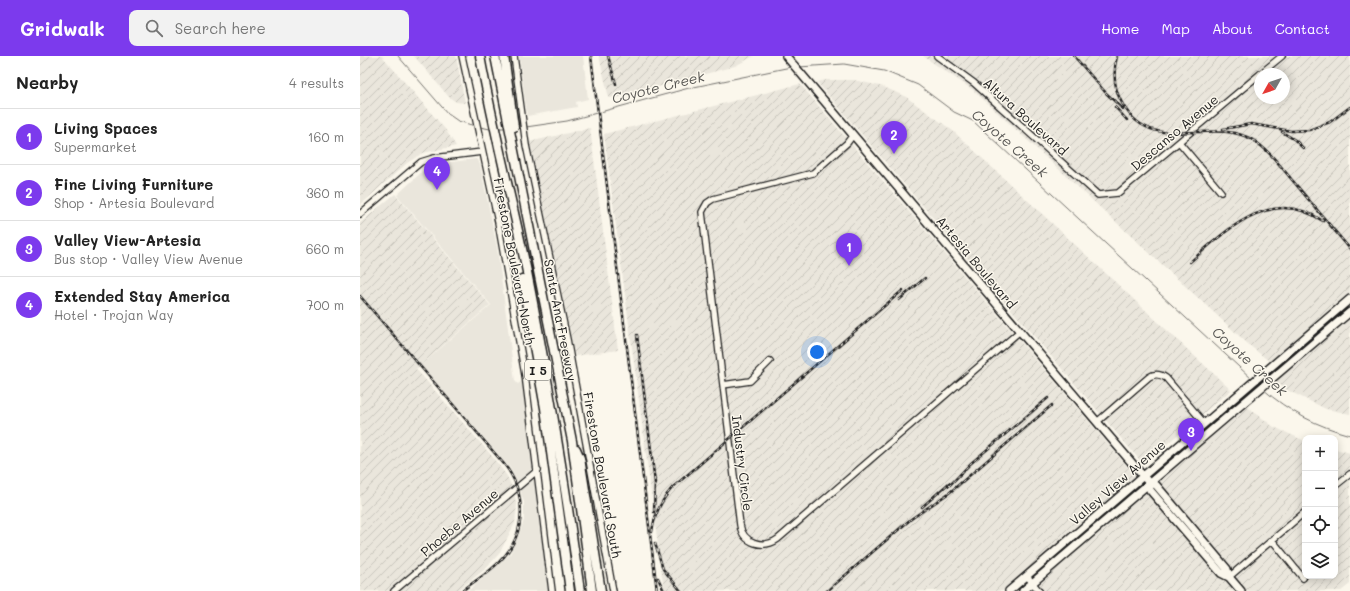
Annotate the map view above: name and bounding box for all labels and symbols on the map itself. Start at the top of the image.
water label: Coyote Creek [610,66,707,108]
north arrow [1254,68,1290,104]
street label: Altura Boulevard [980,74,1072,158]
street label: Descanso Avenue [1127,90,1221,174]
water label: Coyote Creek [968,105,1053,182]
pin: 2 [881,121,907,154]
pin: 4 [424,157,450,190]
street label: Firestone Boulevard North [490,176,540,346]
street label: Artesia Boulevard [933,212,1021,312]
pin: 1 [836,233,862,266]
street label: Santa Ana Freeway [541,258,581,383]
water label: Coyote Creek [1208,322,1292,400]
your location [807,342,827,362]
road number: I 5 [525,360,551,380]
street label: Firestone Boulevard South [580,391,626,559]
street label: Industry Circle [729,414,757,512]
pin: 3 [1178,418,1204,451]
street label: Valley View Avenue [1066,436,1168,528]
street label: Phoebe Avenue [417,484,501,560]

